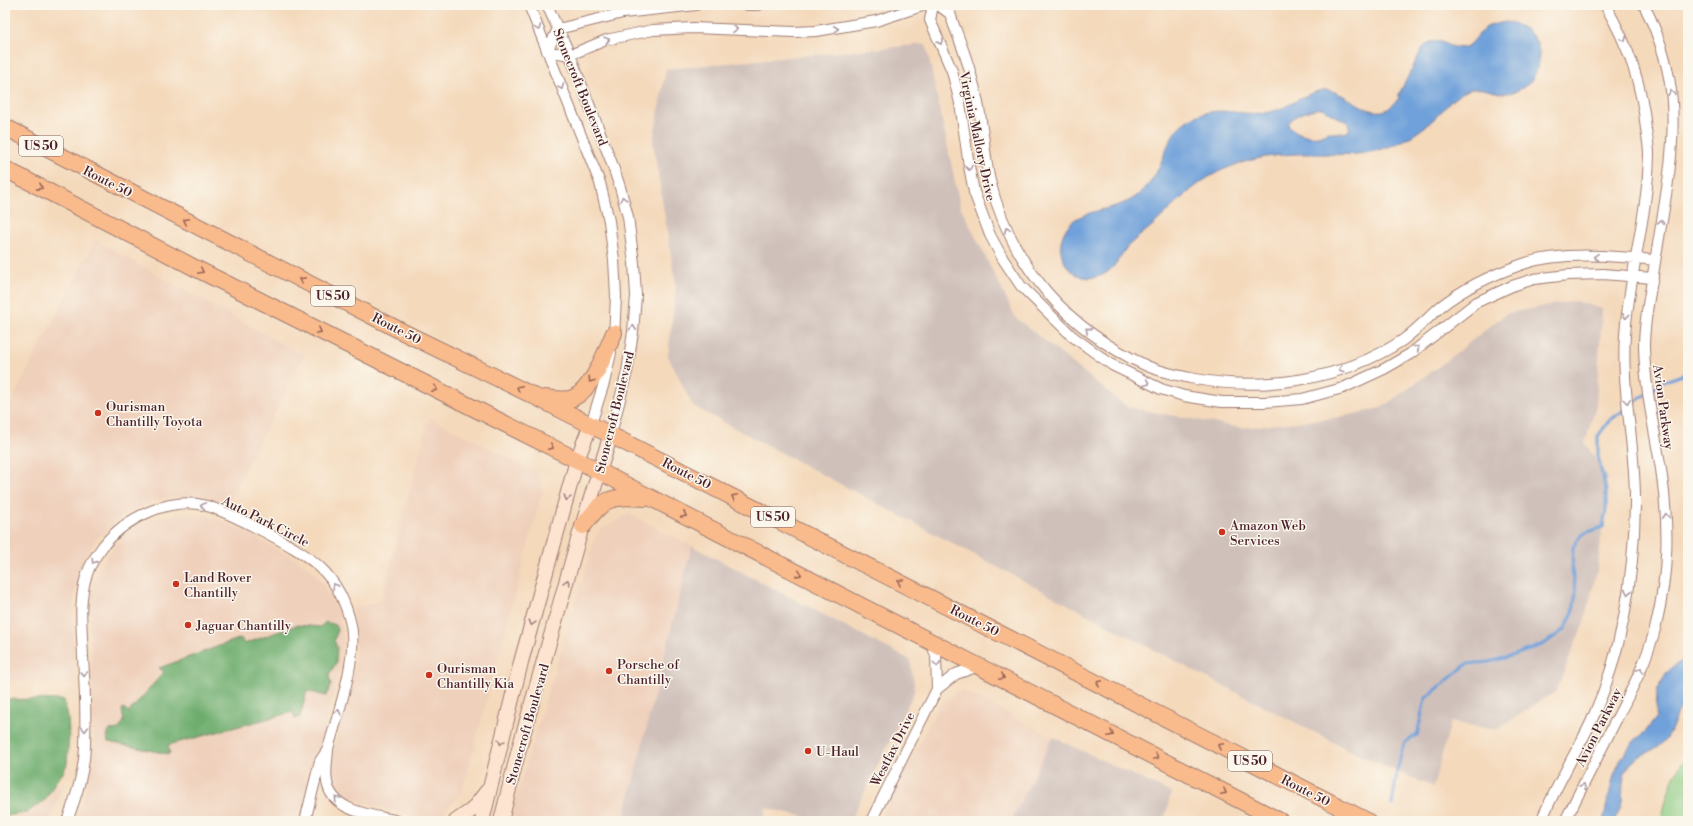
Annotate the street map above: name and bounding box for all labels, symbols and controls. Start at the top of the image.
one-way arrow [533,24,541,31]
one-way arrow [833,24,839,33]
one-way arrow [732,25,738,34]
street label: Stonecroft Boulevard [549,26,611,149]
one-way arrow [1619,36,1627,43]
one-way arrow [603,37,610,45]
one-way arrow [935,38,943,45]
street label: Virginia Mallory Drive [955,69,999,203]
one-way arrow [557,83,565,90]
one-way arrow [1667,89,1676,96]
road number: US 50 [19,136,63,156]
street label: Route 50 [80,163,135,201]
one-way arrow [965,165,973,171]
one-way arrow [35,183,43,190]
one-way arrow [620,196,628,202]
one-way arrow [183,218,190,226]
one-way arrow [1656,219,1665,225]
one-way arrow [1004,226,1012,233]
one-way arrow [1593,253,1599,261]
one-way arrow [197,266,204,274]
one-way arrow [299,277,306,285]
road number: US 50 [311,286,355,306]
street label: Route 50 [369,310,424,348]
one-way arrow [1622,313,1631,319]
one-way arrow [629,325,638,331]
one-way arrow [315,326,322,333]
one-way arrow [1085,328,1092,335]
one-way arrow [1412,346,1419,353]
street label: Stonecroft Boulevard [592,349,638,475]
street label: Avion Parkway [1649,363,1677,451]
one-way arrow [1337,364,1344,373]
one-way arrow [588,376,595,383]
one-way arrow [1143,378,1150,386]
one-way arrow [431,384,438,392]
one-way arrow [515,385,523,393]
one-way arrow [1622,398,1631,404]
place label: Ourisman Chantilly Toyota [106,399,203,430]
marker: Ourisman Chantilly Toyota [93,408,103,418]
one-way arrow [547,442,555,450]
street label: Route 50 [659,455,714,493]
street label: Auto Park Circle [218,493,312,551]
one-way arrow [563,494,572,501]
one-way arrow [731,495,738,502]
one-way arrow [200,502,206,511]
road number: US 50 [751,507,795,527]
one-way arrow [679,511,687,518]
one-way arrow [1661,513,1670,519]
place label: Amazon Web Services [1229,518,1306,549]
marker: Amazon Web Services [1217,527,1227,537]
one-way arrow [91,557,99,564]
place label: Land Rover Chantilly [184,570,252,601]
one-way arrow [795,570,803,577]
marker: Land Rover Chantilly [171,579,181,589]
one-way arrow [562,579,571,586]
one-way arrow [897,579,904,587]
one-way arrow [333,583,340,590]
one-way arrow [1624,589,1632,595]
street label: Route 50 [947,602,1002,640]
place label: Jaguar Chantilly [195,618,292,634]
one-way arrow [528,619,537,626]
marker: Jaguar Chantilly [183,620,193,630]
place label: Porsche of Chantilly [617,657,680,688]
place label: Ourisman Chantilly Kia [437,661,514,692]
street label: Stonecroft Boulevard [503,661,553,787]
one-way arrow [932,661,941,667]
marker: Porsche of Chantilly [604,666,614,676]
one-way arrow [1635,666,1643,674]
marker: Ourisman Chantilly Kia [424,670,434,680]
one-way arrow [80,671,88,677]
one-way arrow [998,673,1005,680]
one-way arrow [1095,680,1103,688]
street label: Avion Parkway [1572,685,1626,770]
one-way arrow [333,708,342,715]
street label: Westfax Drive [867,709,919,790]
one-way arrow [81,726,89,732]
one-way arrow [1107,729,1114,737]
one-way arrow [498,739,506,745]
one-way arrow [1217,743,1224,750]
place label: U-Haul [816,744,859,760]
marker: U-Haul [803,746,813,756]
road number: US 50 [1228,751,1272,771]
one-way arrow [1152,752,1159,760]
street label: Route 50 [1278,772,1333,810]
one-way arrow [1578,783,1585,790]
one-way arrow [1220,787,1227,795]
one-way arrow [334,796,342,804]

